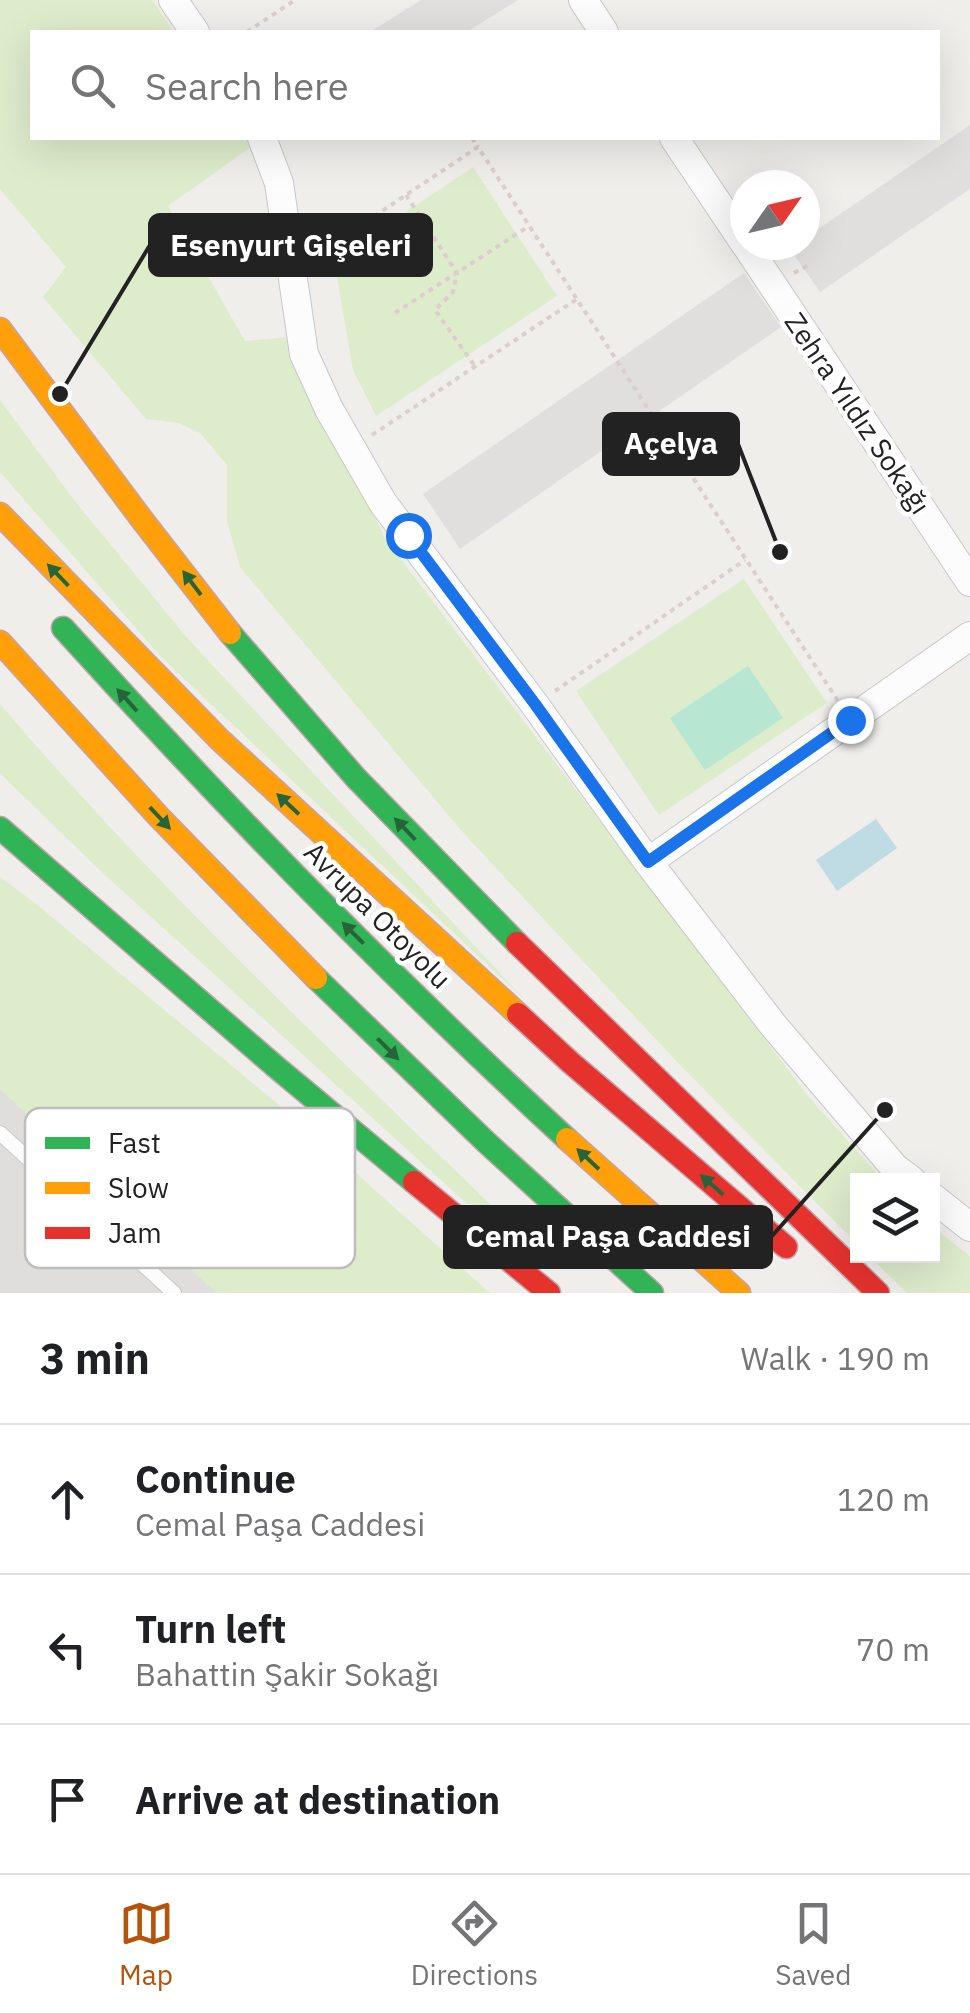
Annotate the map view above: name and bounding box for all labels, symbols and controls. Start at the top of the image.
search box [30,30,940,140]
icon: search [65,58,120,113]
text: Search here [145,61,349,110]
north arrow [730,170,820,260]
callout: Esenyurt Gişeleri [150,215,431,275]
text: Esenyurt Gişeleri [170,225,412,264]
street label: Zehra Yıldız Sokağı [777,305,939,521]
callout: Açelya [604,414,738,474]
text: Açelya [624,423,718,462]
route start [386,513,432,559]
one-way arrow [47,563,70,587]
one-way arrow [182,570,202,596]
one-way arrow [116,688,139,712]
route end [828,698,874,744]
one-way arrow [277,793,301,816]
one-way arrow [148,805,171,829]
one-way arrow [394,817,417,841]
street label: Avrupa Otoyolu [297,834,459,996]
one-way arrow [342,922,366,946]
one-way arrow [376,1037,400,1060]
legend [25,1108,355,1268]
text: Fast [108,1124,161,1161]
one-way arrow [576,1148,601,1170]
text: Slow [108,1169,169,1206]
map controls [850,1173,940,1263]
button: layers [850,1173,940,1263]
one-way arrow [700,1174,725,1196]
callout: Cemal Paşa Caddesi [445,1207,771,1267]
text: Jam [108,1214,162,1251]
text: Cemal Paşa Caddesi [465,1216,751,1255]
text: 3 min [40,1331,150,1386]
text: Walk · 190 m [741,1337,930,1379]
text: Continue [135,1454,296,1503]
icon: ahead [40,1472,95,1527]
text: 120 m [837,1478,930,1520]
text: Cemal Paşa Caddesi [135,1503,425,1545]
text: Turn left [135,1604,286,1653]
icon: left [40,1622,95,1677]
text: 70 m [856,1628,930,1670]
text: Bahattin Şakir Sokağı [135,1653,439,1695]
icon: arrive [40,1772,95,1827]
text: Arrive at destination [135,1775,500,1824]
tab: Map [119,1896,174,1993]
tab: Directions [411,1896,538,1993]
tab: Saved [775,1896,851,1993]

